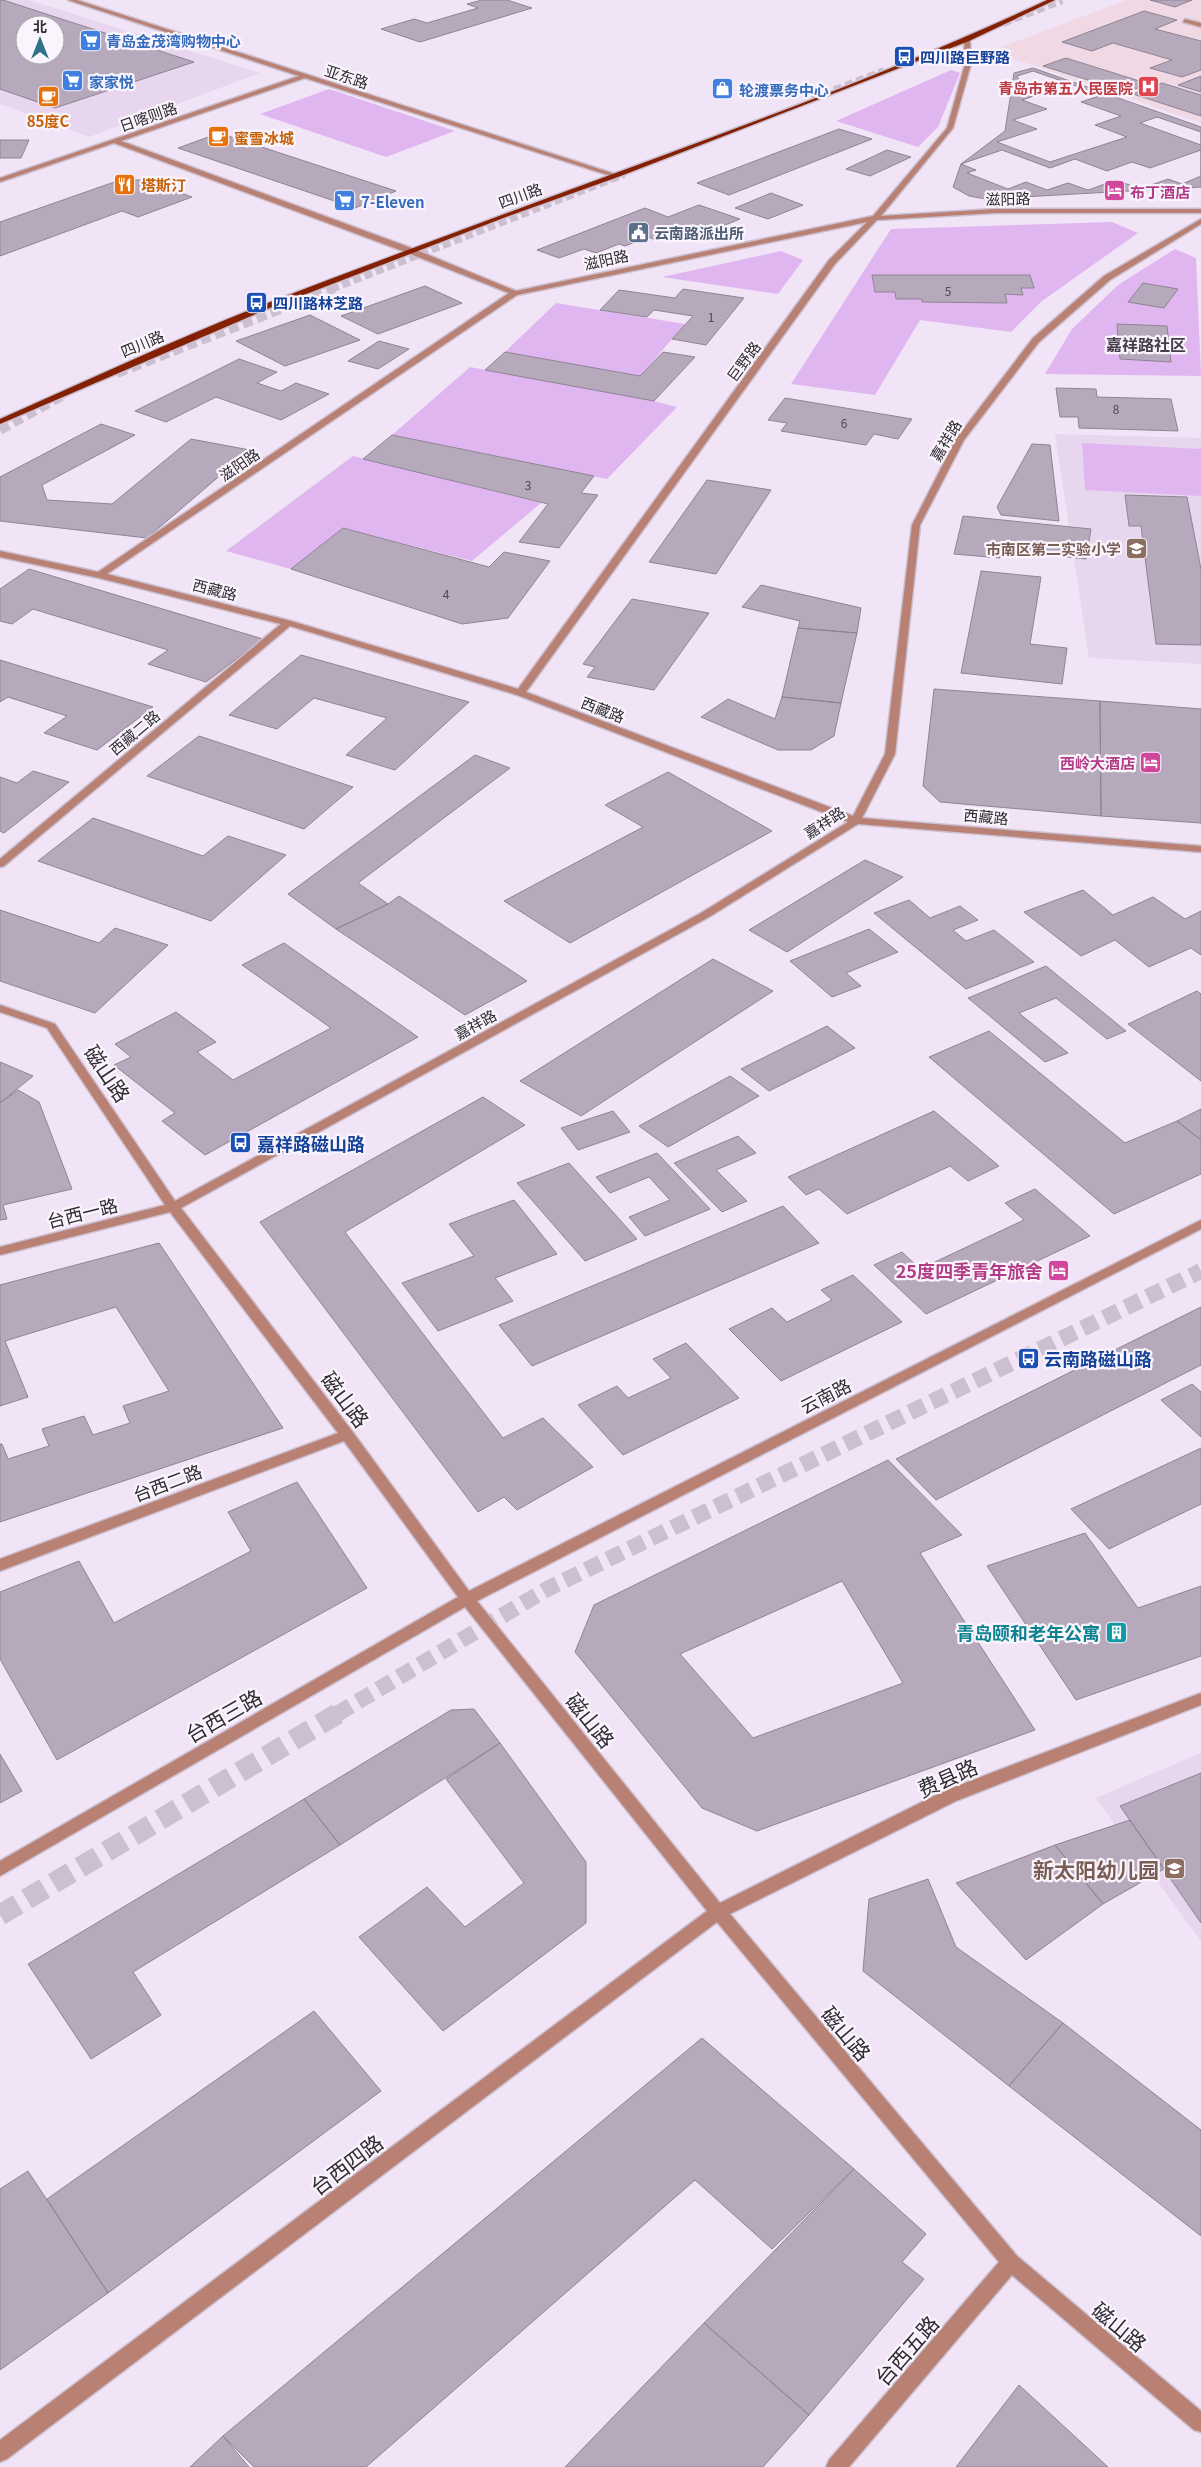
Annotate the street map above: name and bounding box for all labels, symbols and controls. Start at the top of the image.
north arrow [15,15,65,65]
text: 北 [33,16,47,36]
supermarket icon: 青岛金茂湾购物中心 [78,28,102,52]
place label: 青岛金茂湾购物中心 [106,30,241,51]
bus stop icon: 四川路巨野路 [892,44,916,68]
place label: 四川路巨野路 [920,46,1010,67]
street label: 亚东路 [322,59,372,93]
supermarket icon: 家家悦 [61,69,85,93]
place label: 家家悦 [89,71,134,92]
hospital icon: 青岛市第五人民医院 [1137,75,1161,99]
shop icon: 轮渡票务中心 [711,77,735,101]
place label: 青岛市第五人民医院 [998,77,1133,98]
place label: 轮渡票务中心 [739,79,829,100]
cafe icon: 85度C [36,85,60,109]
street label: 日喀则路 [116,96,180,136]
place label: 85度C [27,110,69,131]
cafe icon: 蜜雪冰城 [206,125,230,149]
place label: 蜜雪冰城 [234,127,294,148]
restaurant icon: 塔斯汀 [113,172,137,196]
place label: 塔斯汀 [141,174,186,195]
street label: 四川路 [495,177,545,213]
hotel icon: 布丁酒店 [1102,179,1126,203]
place label: 布丁酒店 [1130,181,1190,202]
street label: 滋阳路 [985,187,1031,209]
supermarket icon: 7-Eleven [333,189,357,213]
place label: 7-Eleven [361,191,425,212]
public building icon: 云南路派出所 [626,220,650,244]
place label: 云南路派出所 [654,222,744,243]
street label: 滋阳路 [582,244,630,274]
house number: 5 [945,282,952,299]
bus stop icon: 四川路林芝路 [245,290,269,314]
place label: 四川路林芝路 [273,292,363,313]
house number: 1 [708,308,714,325]
street label: 四川路 [117,325,167,361]
district label: 嘉祥路社区 [1106,332,1186,356]
street label: 巨野路 [721,337,765,385]
house number: 8 [1113,400,1120,417]
house number: 6 [841,414,848,431]
street label: 嘉祥路 [924,415,966,465]
street label: 滋阳路 [214,443,264,485]
house number: 3 [525,476,531,493]
school or university icon: 市南区第二实验小学 [1125,536,1149,560]
place label: 市南区第二实验小学 [986,538,1121,559]
street label: 西藏路 [191,573,239,605]
house number: 4 [443,585,450,602]
street label: 西藏路 [578,691,628,727]
street label: 西藏二路 [104,705,164,759]
hotel icon: 西岭大酒店 [1139,750,1163,774]
place label: 西岭大酒店 [1060,752,1135,773]
street label: 嘉祥路 [799,801,849,843]
street label: 西藏路 [963,804,1009,828]
street label: 嘉祥路 [450,1004,500,1044]
street label: 磁山路 [78,1038,138,1108]
place label: 嘉祥路磁山路 [257,1130,365,1156]
bus stop icon: 嘉祥路磁山路 [229,1131,253,1155]
street label: 台西一路 [44,1191,120,1233]
place label: 25度四季青年旅舍 [896,1257,1043,1283]
hotel icon: 25度四季青年旅舍 [1047,1258,1071,1282]
place label: 云南路磁山路 [1044,1345,1152,1371]
bus stop icon: 云南路磁山路 [1016,1346,1040,1370]
street label: 磁山路 [315,1365,377,1433]
street label: 云南路 [795,1371,855,1419]
street label: 台西二路 [129,1457,205,1507]
place label: 青岛颐和老年公寓 [956,1619,1100,1645]
building icon: 青岛颐和老年公寓 [1104,1620,1128,1644]
street label: 台西三路 [179,1681,267,1749]
street label: 磁山路 [560,1686,622,1754]
street label: 费县路 [912,1750,982,1804]
place label: 新太阳幼儿园 [1033,1854,1159,1884]
school or university icon: 新太阳幼儿园 [1163,1857,1187,1881]
street label: 磁山路 [815,1999,879,2067]
street label: 台西四路 [303,2127,389,2201]
street label: 磁山路 [1086,2294,1154,2358]
street label: 台西五路 [867,2308,945,2392]

